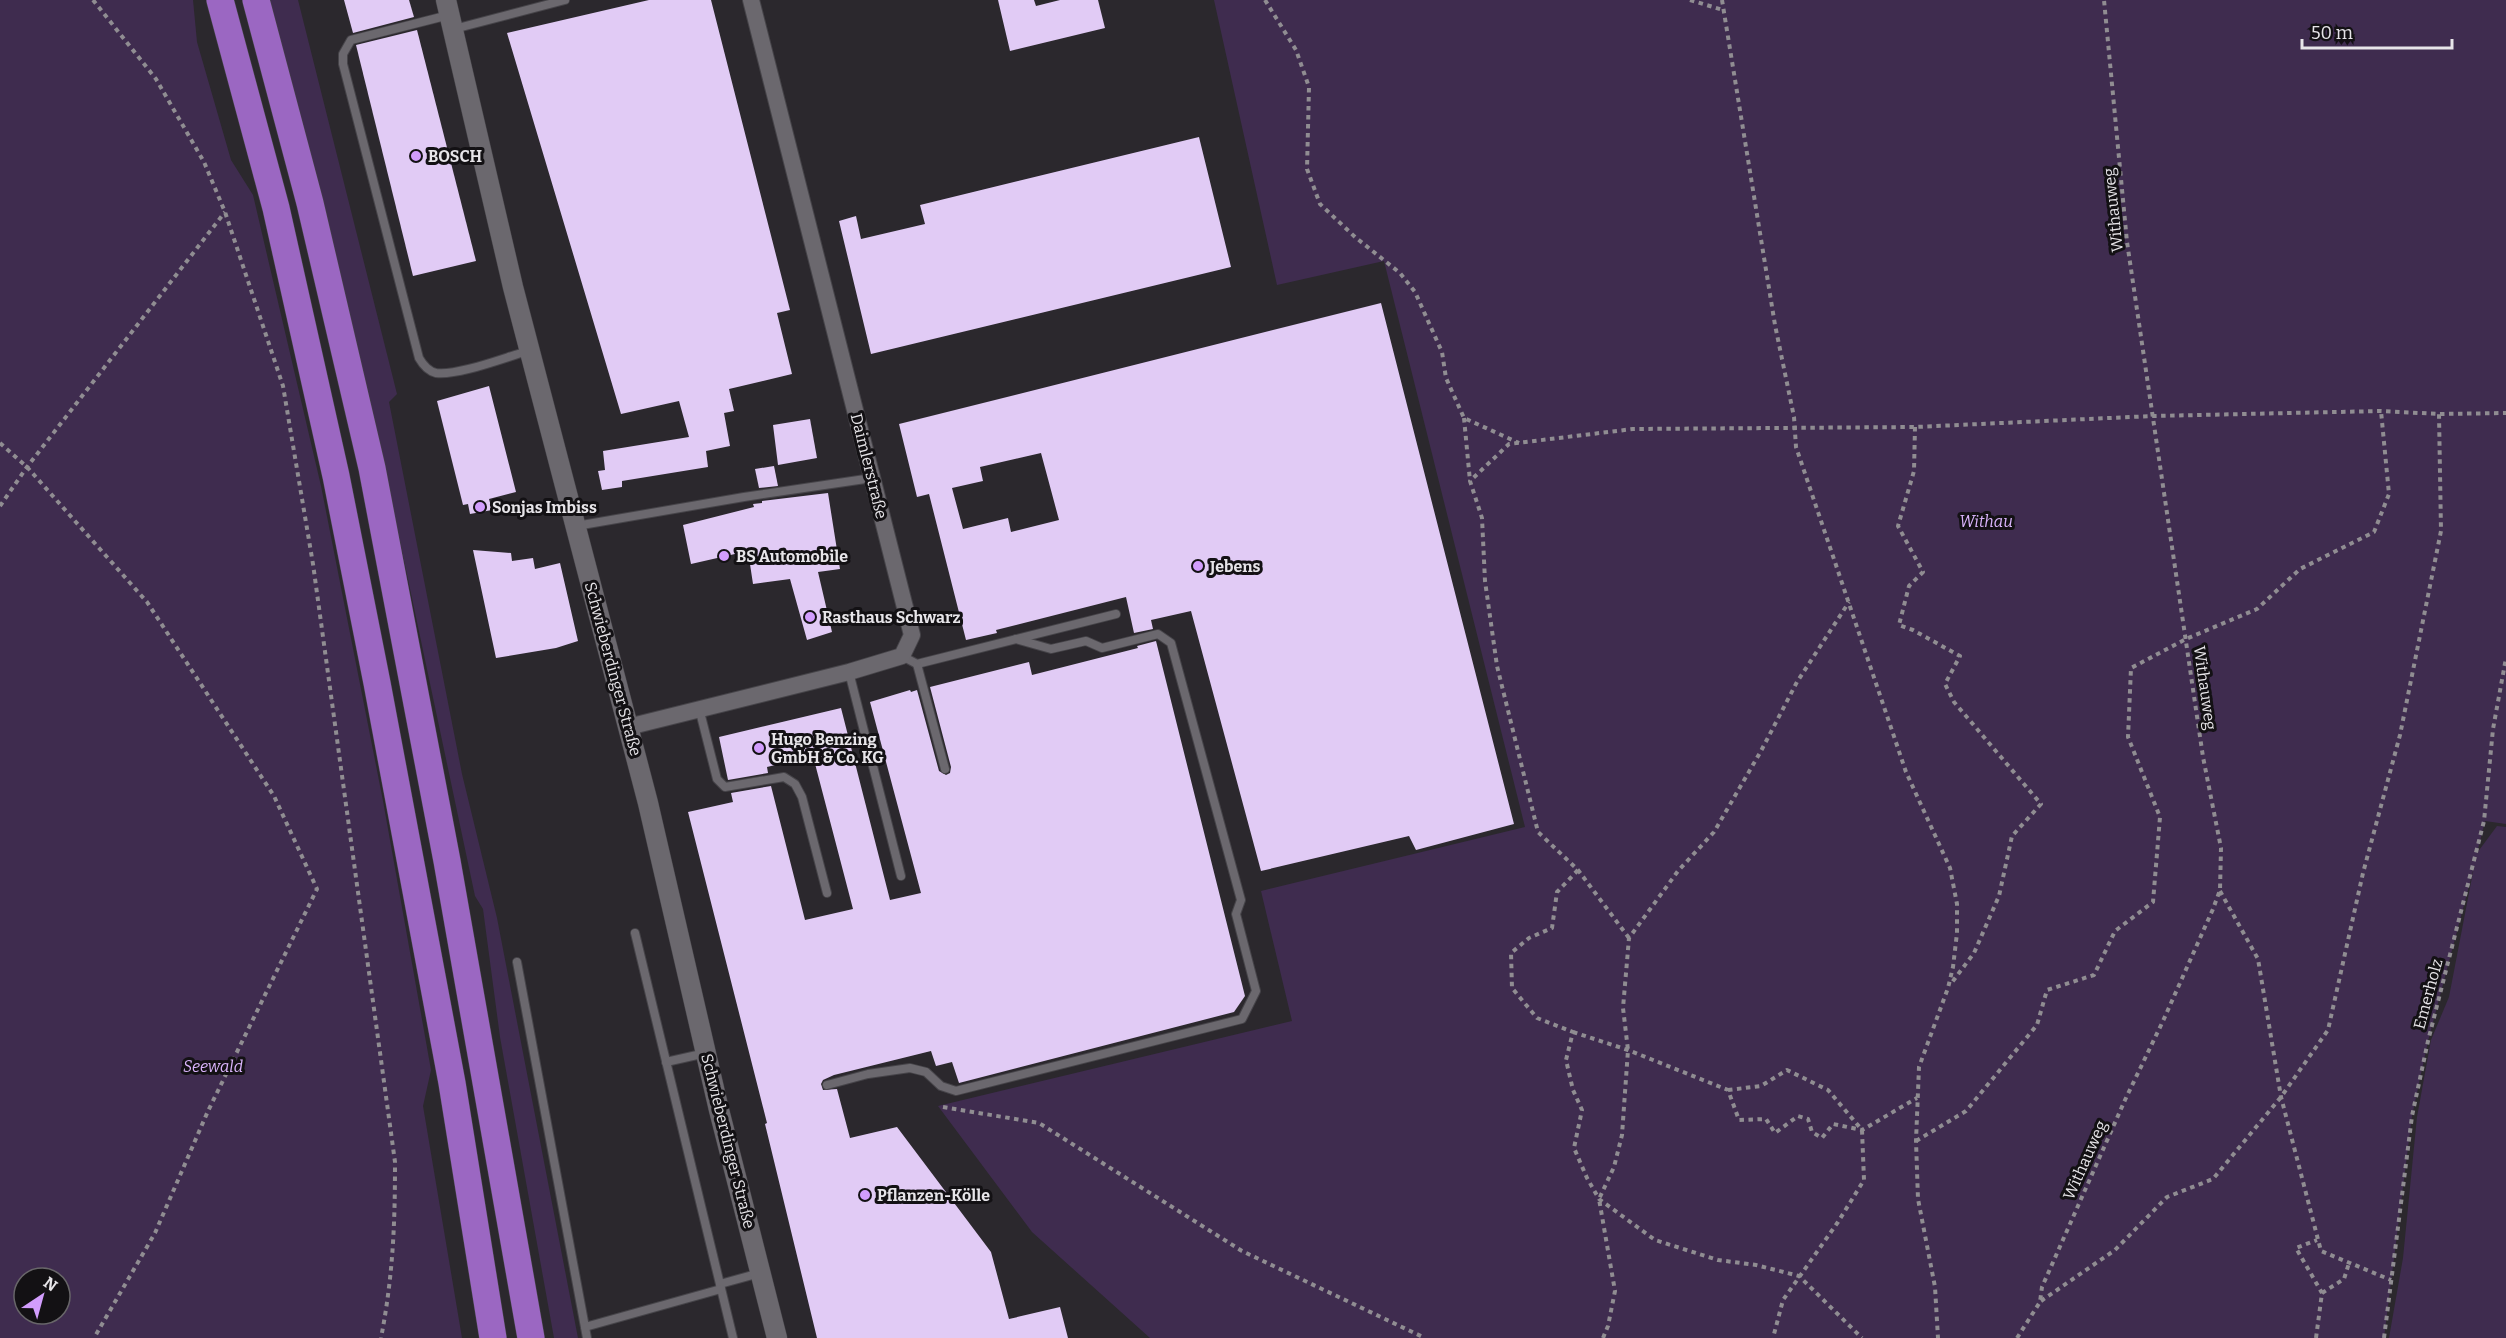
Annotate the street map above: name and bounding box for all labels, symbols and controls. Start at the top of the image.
scale bar [2302,12,2452,50]
text: 50 m [2311,22,2353,44]
place label: BOSCH [428,147,483,166]
marker: BOSCH [409,149,423,163]
street label: Withauweg [2099,167,2127,253]
street label: Daimlerstraße [847,411,891,521]
place label: Sonjas Imbiss [492,498,597,517]
marker: Sonjas Imbiss [473,500,487,514]
park label: Withau [1959,512,2013,531]
place label: BS Automobile [736,547,848,566]
marker: BS Automobile [717,549,731,563]
place label: Jebens [1209,557,1261,576]
marker: Jebens [1191,559,1205,573]
street label: Schwieberdinger Straße [581,580,645,758]
place label: Rasthaus Schwarz [822,608,961,627]
marker: Rasthaus Schwarz [803,610,817,624]
street label: Withauweg [2190,645,2220,731]
place label: Hugo Benzing GmbH & Co. KG [771,730,884,767]
marker: Hugo Benzing GmbH & Co. KG [752,741,766,755]
street label: Emerholz [2410,956,2447,1031]
street label: Schwieberdinger Straße [697,1052,759,1230]
park label: Seewald [183,1057,243,1076]
street label: Withauweg [2059,1117,2111,1203]
place label: Pflanzen-Kölle [877,1186,990,1205]
marker: Pflanzen-Kölle [858,1188,872,1202]
north arrow [12,1266,72,1326]
text: N [40,1273,61,1296]

